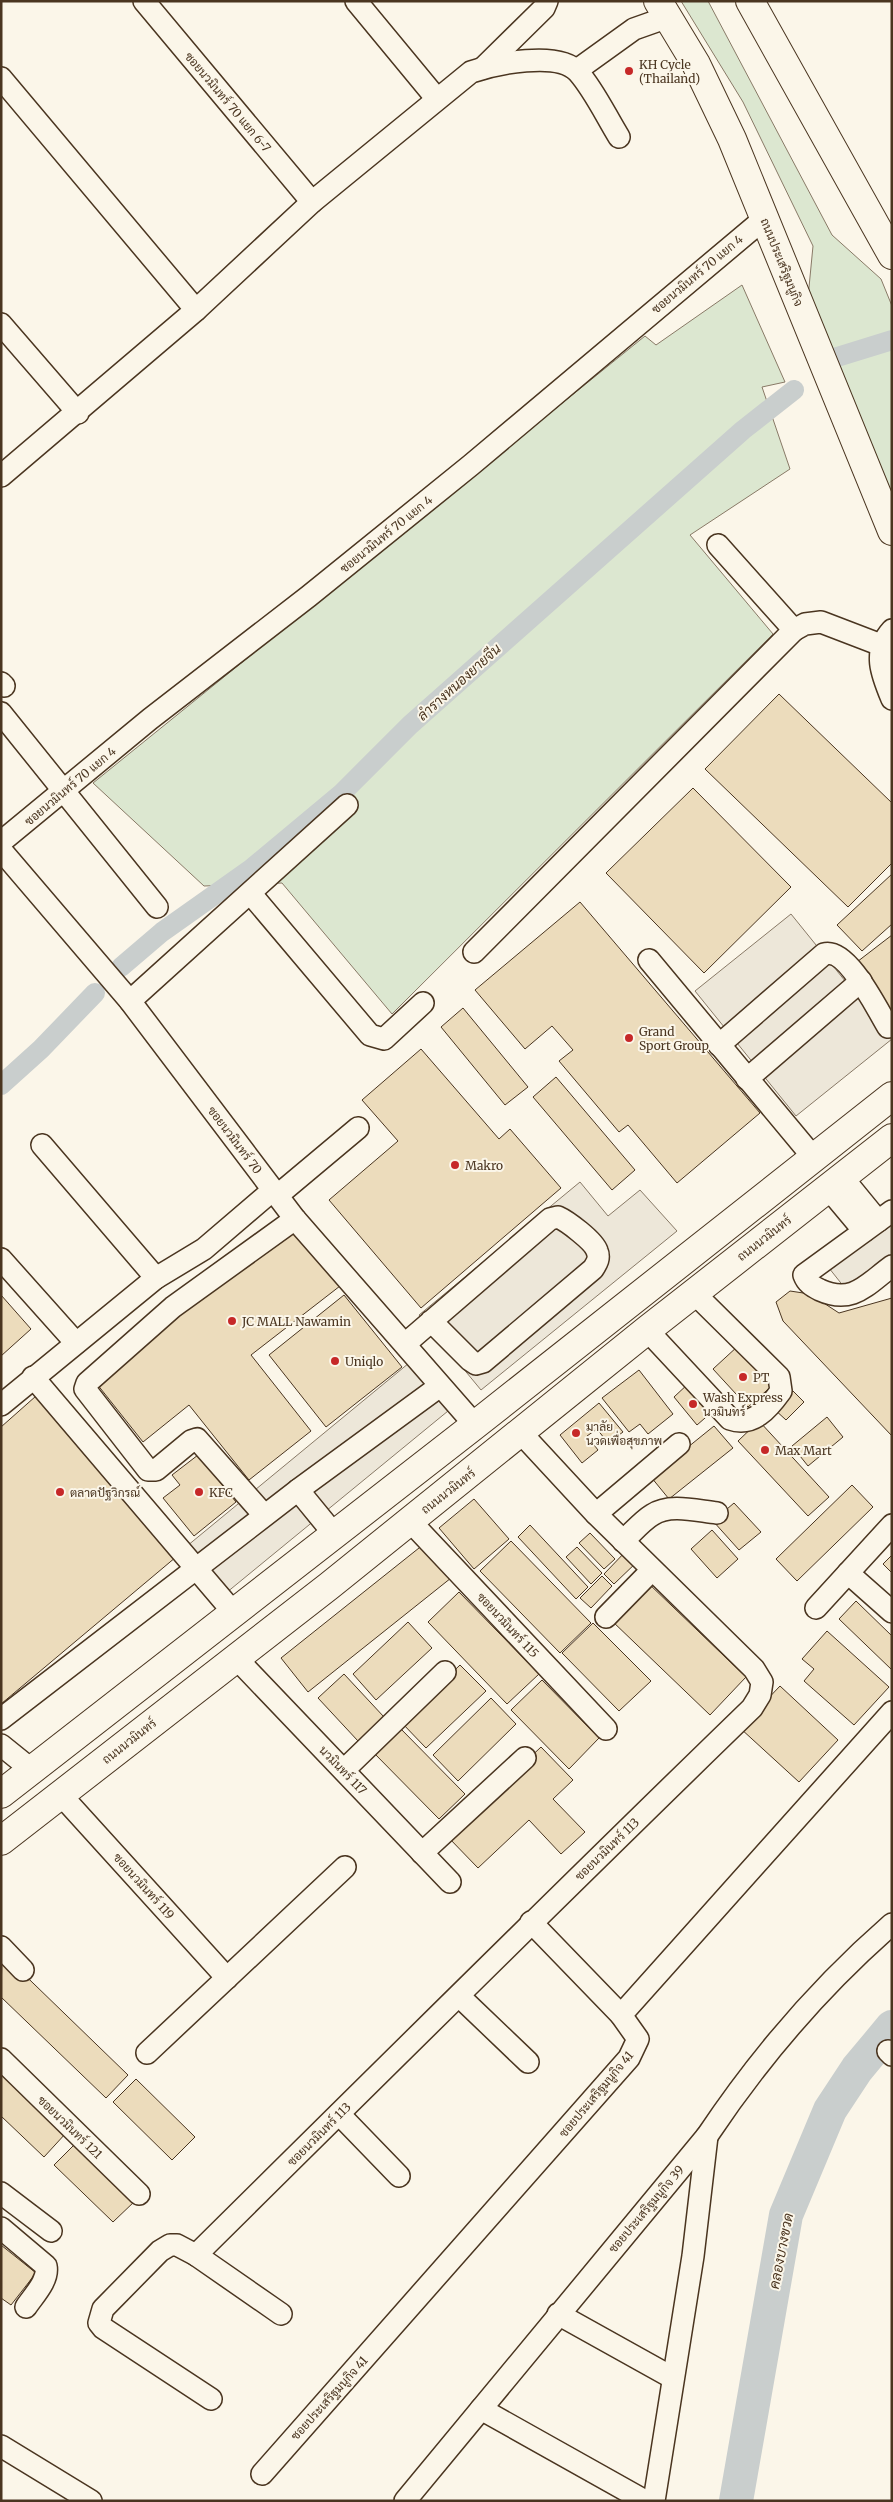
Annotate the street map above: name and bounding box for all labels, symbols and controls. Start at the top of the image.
street label: ซอยนวมินทร์ 70 แยก 6-7 [182,49,274,155]
place label: KH Cycle (Thailand) [639,57,700,86]
marker: KH Cycle (Thailand) [623,65,635,77]
street label: ถนนประเสริฐมนูกิจ [757,216,807,309]
street label: ซอยนวมินทร์ 70 แยก 4 [648,231,746,317]
street label: ซอยนวมินทร์ 70 แยก 4 [337,492,436,576]
water label: ลำรางหนองยายจีน [413,640,505,724]
street label: ซอยนวมินทร์ 70 แยก 4 [21,743,119,829]
place label: Grand Sport Group [639,1024,709,1053]
marker: Grand Sport Group [623,1032,635,1044]
street label: ซอยนวมินทร์ 70 [205,1103,265,1177]
place label: Makro [465,1158,503,1173]
marker: Makro [449,1159,461,1171]
street label: ถนนนวมินทร์ [734,1212,794,1264]
place label: JC MALL Nawamin [241,1314,351,1329]
marker: JC MALL Nawamin [226,1315,238,1327]
place label: Uniqlo [345,1354,383,1369]
marker: Uniqlo [329,1355,341,1367]
place label: PT [753,1370,770,1385]
marker: PT [737,1371,749,1383]
place label: Wash Express นวมินทร์ [702,1390,783,1419]
marker: Wash Express นวมินทร์ [687,1398,699,1410]
place label: มาลัย นวดเพื่อสุขภาพ [586,1419,662,1450]
marker: มาลัย นวดเพื่อสุขภาพ [570,1427,582,1439]
place label: Max Mart [775,1443,832,1458]
marker: Max Mart [759,1444,771,1456]
street label: ถนนนวมินทร์ [418,1465,478,1517]
place label: ตลาดปัฐวิกรณ์ [70,1485,140,1501]
place label: KFC [209,1485,233,1500]
marker: ตลาดปัฐวิกรณ์ [54,1486,66,1498]
marker: KFC [193,1486,205,1498]
street label: ซอยนวมินทร์ 115 [474,1589,542,1661]
street label: ถนนนวมินทร์ [99,1715,159,1767]
street label: นวมินทร์ 117 [316,1743,370,1798]
street label: ซอยนวมินทร์ 113 [572,1814,642,1883]
street label: ซอยนวมินทร์ 119 [110,1850,178,1922]
street label: ซอยประเสริฐมนูกิจ 41 [556,2047,637,2141]
street label: ซอยนวมินทร์ 121 [35,2092,106,2162]
street label: ซอยนวมินทร์ 113 [284,2099,354,2169]
street label: ซอยประเสริฐมนูกิจ 39 [605,2162,688,2256]
water label: คลองบางขวด [765,2211,797,2291]
street label: ซอยประเสริฐมนูกิจ 41 [287,2353,372,2444]

